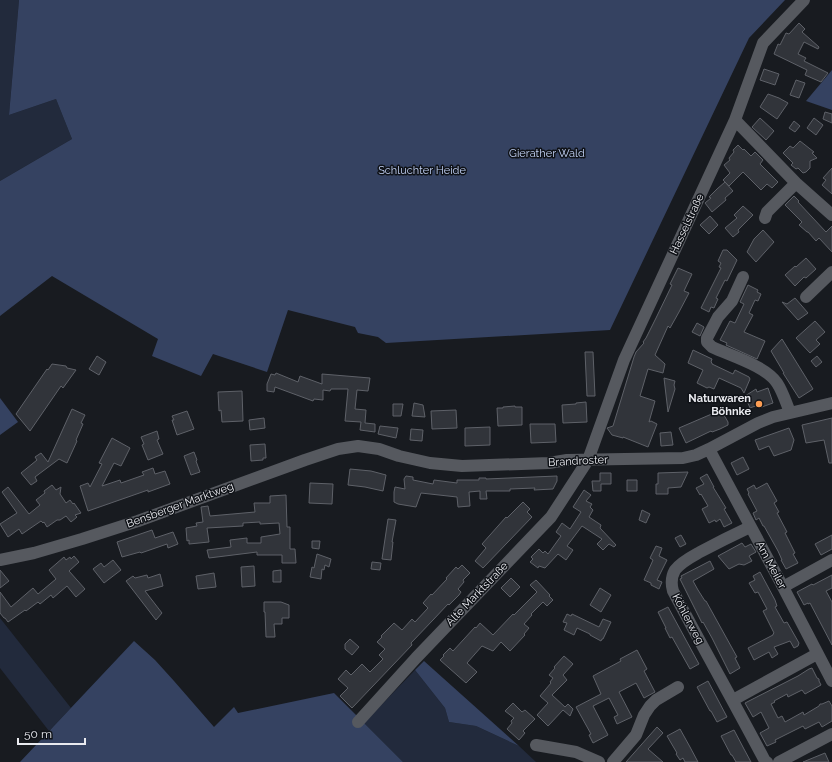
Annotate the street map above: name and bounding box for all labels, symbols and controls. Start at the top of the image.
park label: Gierather Wald [509,147,585,160]
park label: Schluchter Heide [378,164,466,177]
street label: Hasselstraße [667,191,707,256]
place label: Naturwaren Böhnke [688,392,751,418]
marker: Naturwaren Böhnke [754,399,764,409]
street label: Brandroster [548,453,608,469]
street label: Bensberger Marktweg [125,480,235,530]
street label: Am Meiler [753,539,789,591]
street label: Alte Marktstraße [443,559,511,629]
street label: Köhlerweg [669,592,707,646]
scale bar [18,720,85,746]
text: 50 m [24,727,52,741]

